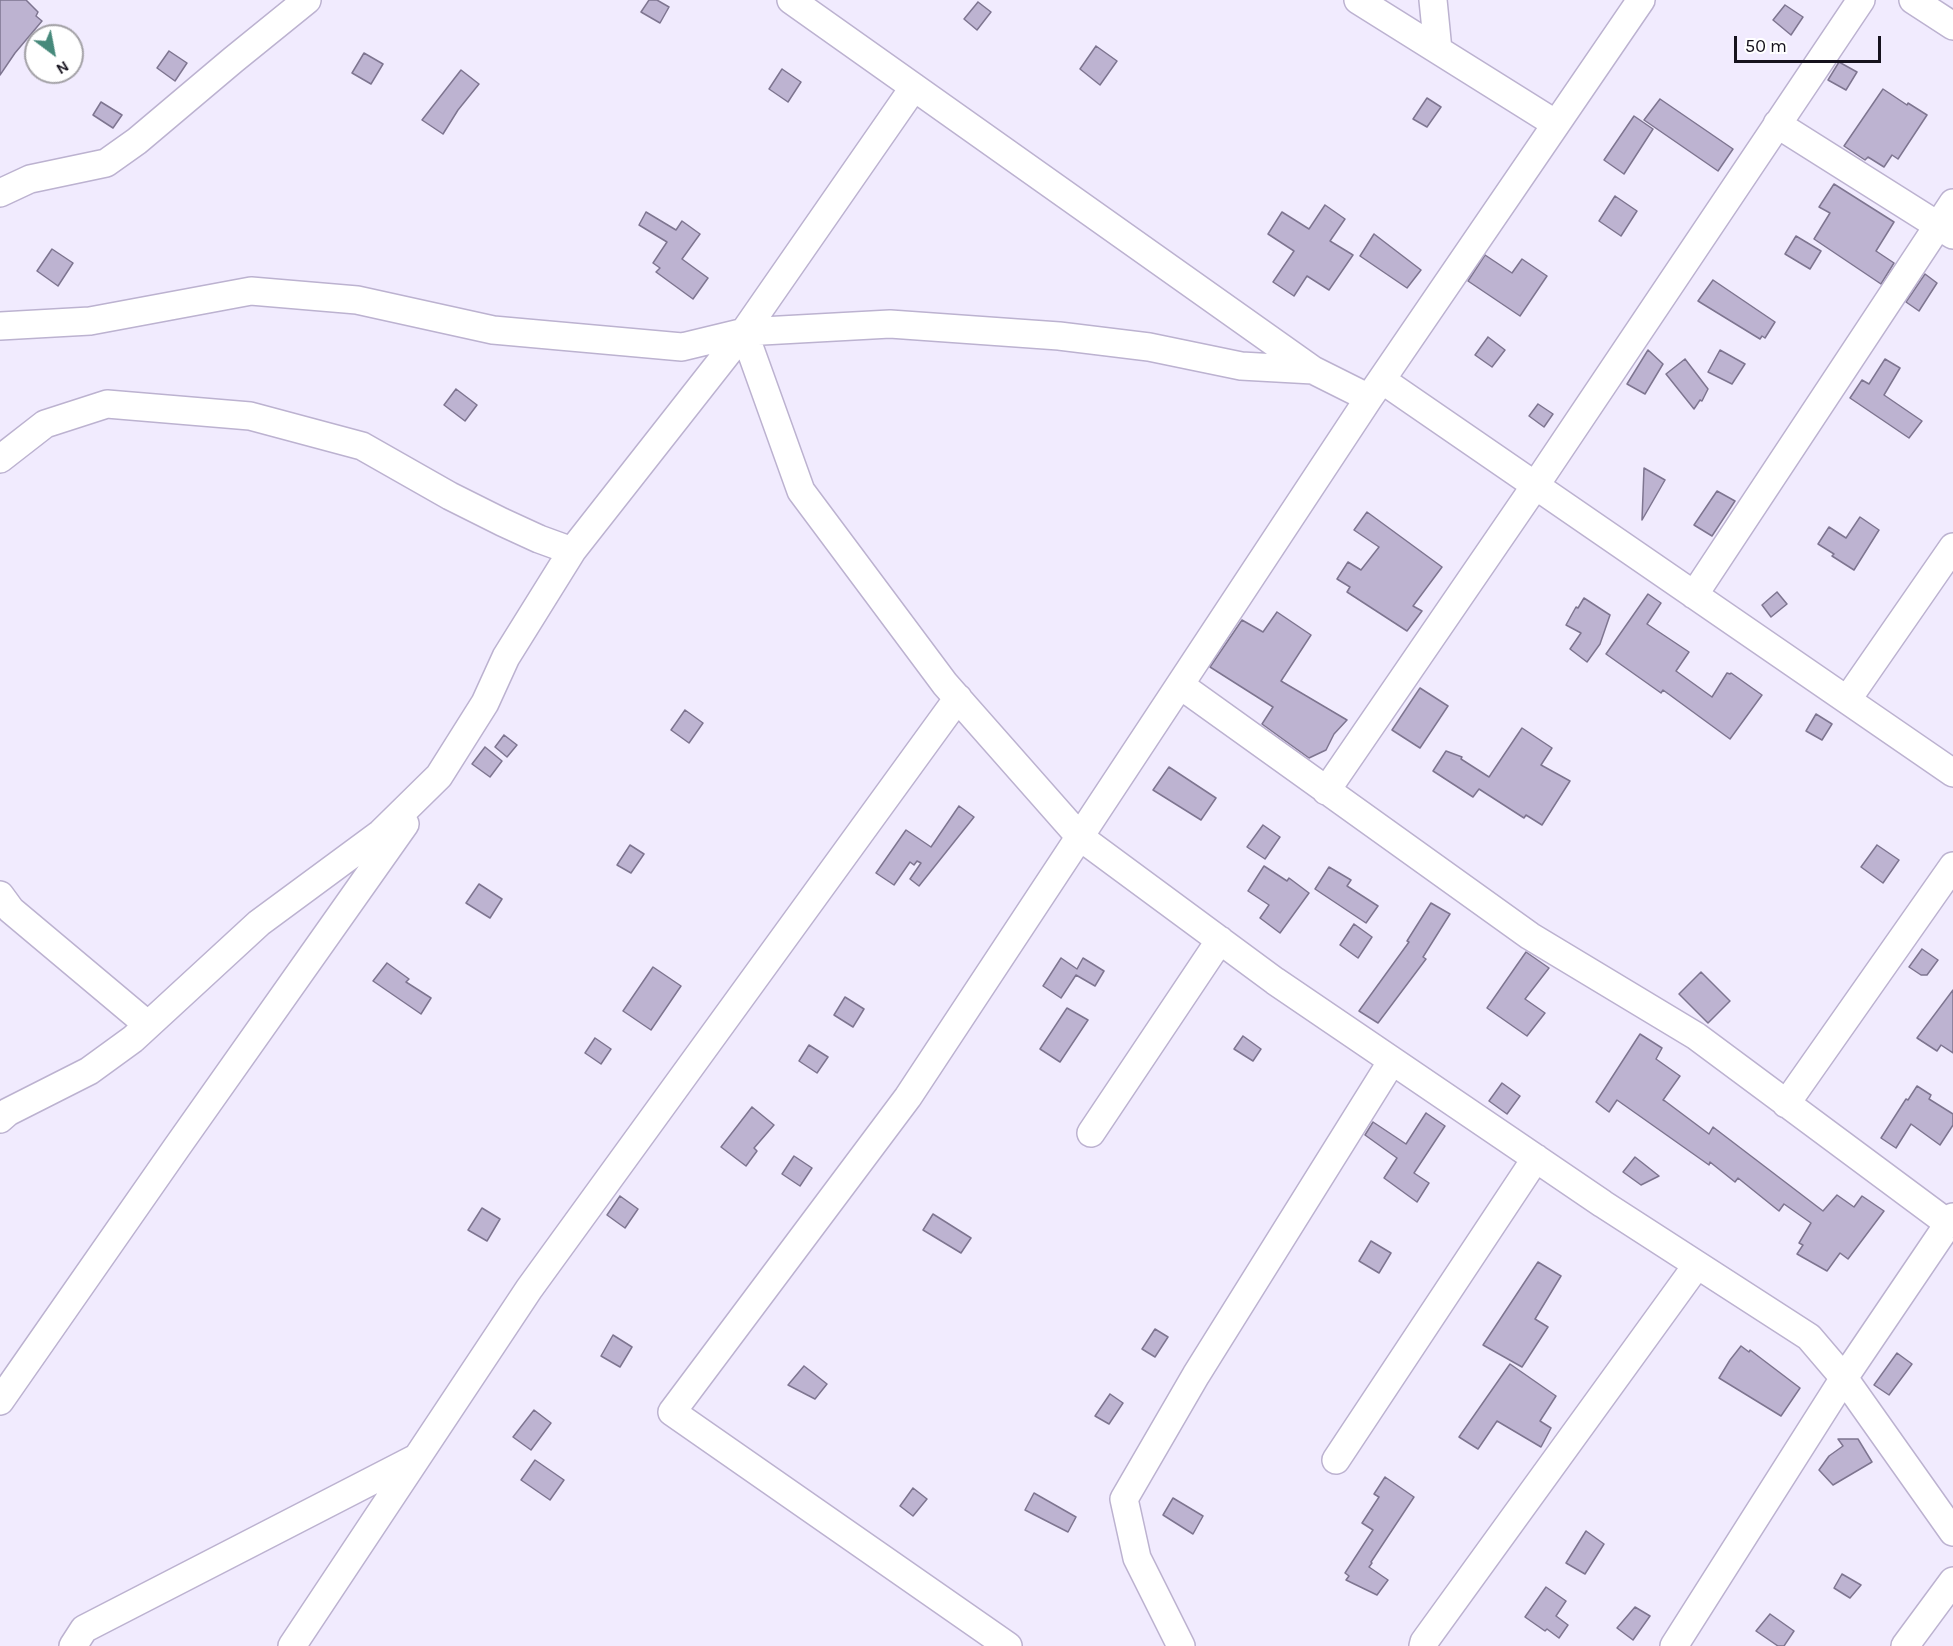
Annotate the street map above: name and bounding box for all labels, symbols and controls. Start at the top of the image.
north arrow [24,24,84,84]
scale bar [1737,24,1884,62]
text: 50 m [1745,35,1787,57]
text: N [53,57,73,79]

